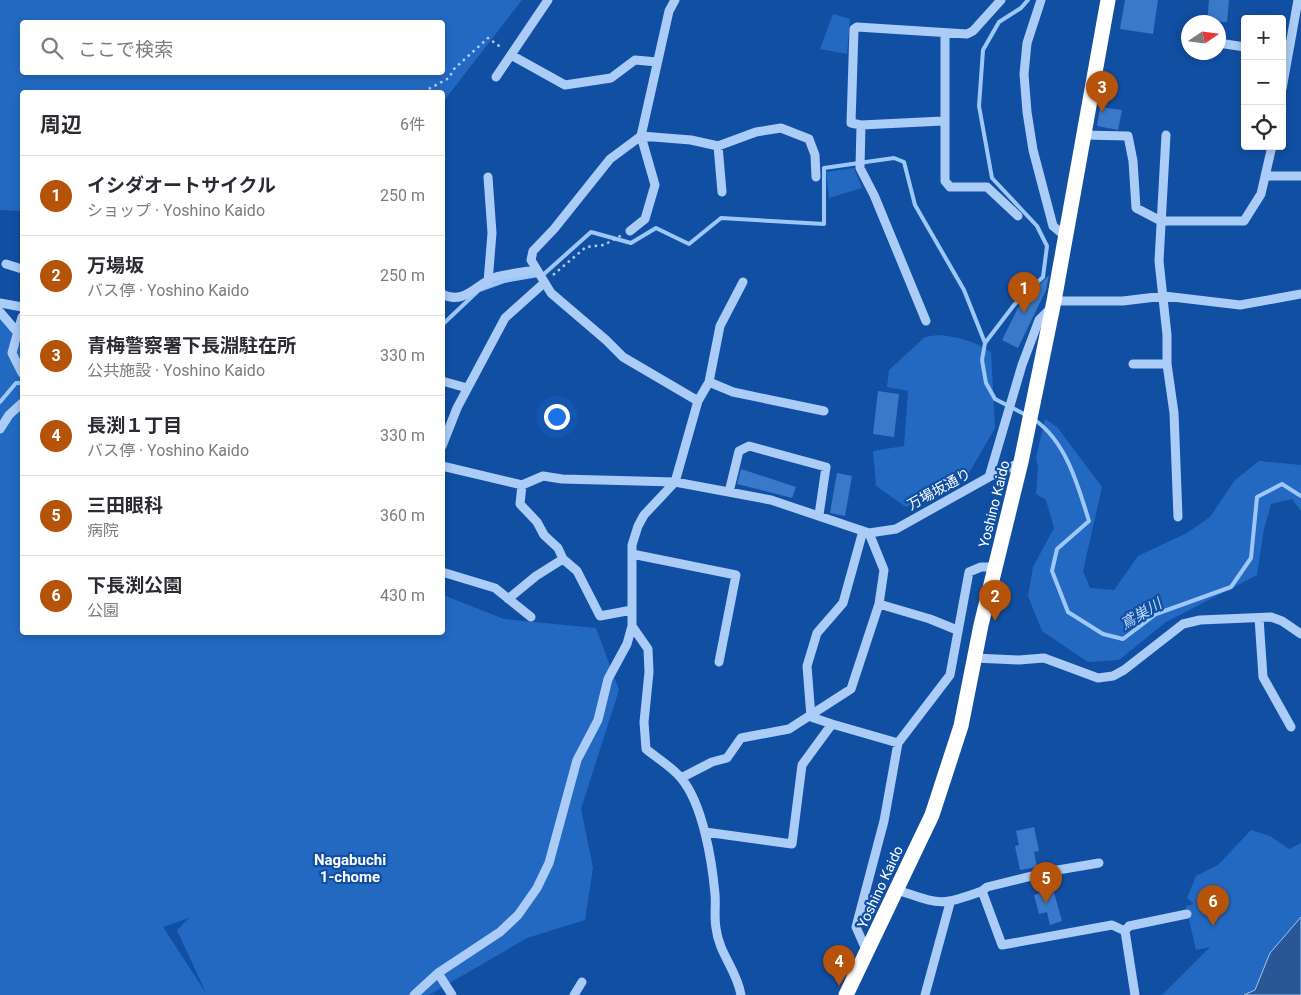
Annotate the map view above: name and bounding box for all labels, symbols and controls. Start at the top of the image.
north arrow [1181,15,1226,60]
map controls [1241,15,1286,150]
button: + [1241,15,1286,60]
search box [20,20,445,75]
icon: search [38,34,66,62]
text: ここで検索 [78,38,173,61]
button: − [1241,60,1286,105]
pin: 3 [1086,71,1118,112]
button: locate [1241,105,1286,150]
text: 周辺 [40,113,82,137]
text: 6件 [400,115,425,134]
text: イシダオートサイクル [87,174,276,197]
text: 1 [51,186,61,205]
text: 250 m [380,186,425,205]
text: ショップ · Yoshino Kaido [87,201,265,220]
text: 万場坂 [87,254,144,277]
text: 2 [51,266,61,285]
text: 250 m [380,266,425,285]
pin: 1 [1008,272,1040,313]
text: バス停 · Yoshino Kaido [87,281,249,300]
text: 青梅警察署下長淵駐在所 [87,334,296,357]
text: 3 [51,346,61,365]
text: 330 m [380,346,425,365]
text: 公共施設 · Yoshino Kaido [87,361,265,380]
your location [544,404,570,430]
text: 長渕１丁目 [87,414,182,437]
text: 4 [51,426,61,445]
text: 330 m [380,426,425,445]
text: バス停 · Yoshino Kaido [87,441,249,460]
street label: Yoshino Kaido [975,459,1013,549]
street label: 万場坂通り [905,465,973,513]
text: 三田眼科 [87,494,163,517]
text: 5 [51,506,61,525]
text: 360 m [380,506,425,525]
text: 病院 [87,521,119,540]
text: 下長渕公園 [87,574,182,597]
pin: 2 [979,580,1011,621]
text: 6 [51,586,61,605]
text: 430 m [380,586,425,605]
water label: 鳶巣川 [1117,594,1167,633]
text: 公園 [87,601,119,620]
street label: Yoshino Kaido [854,843,906,931]
district label: Nagabuchi 1-chome [314,851,386,886]
pin: 5 [1030,862,1062,903]
pin: 6 [1197,885,1229,926]
pin: 4 [823,945,855,986]

